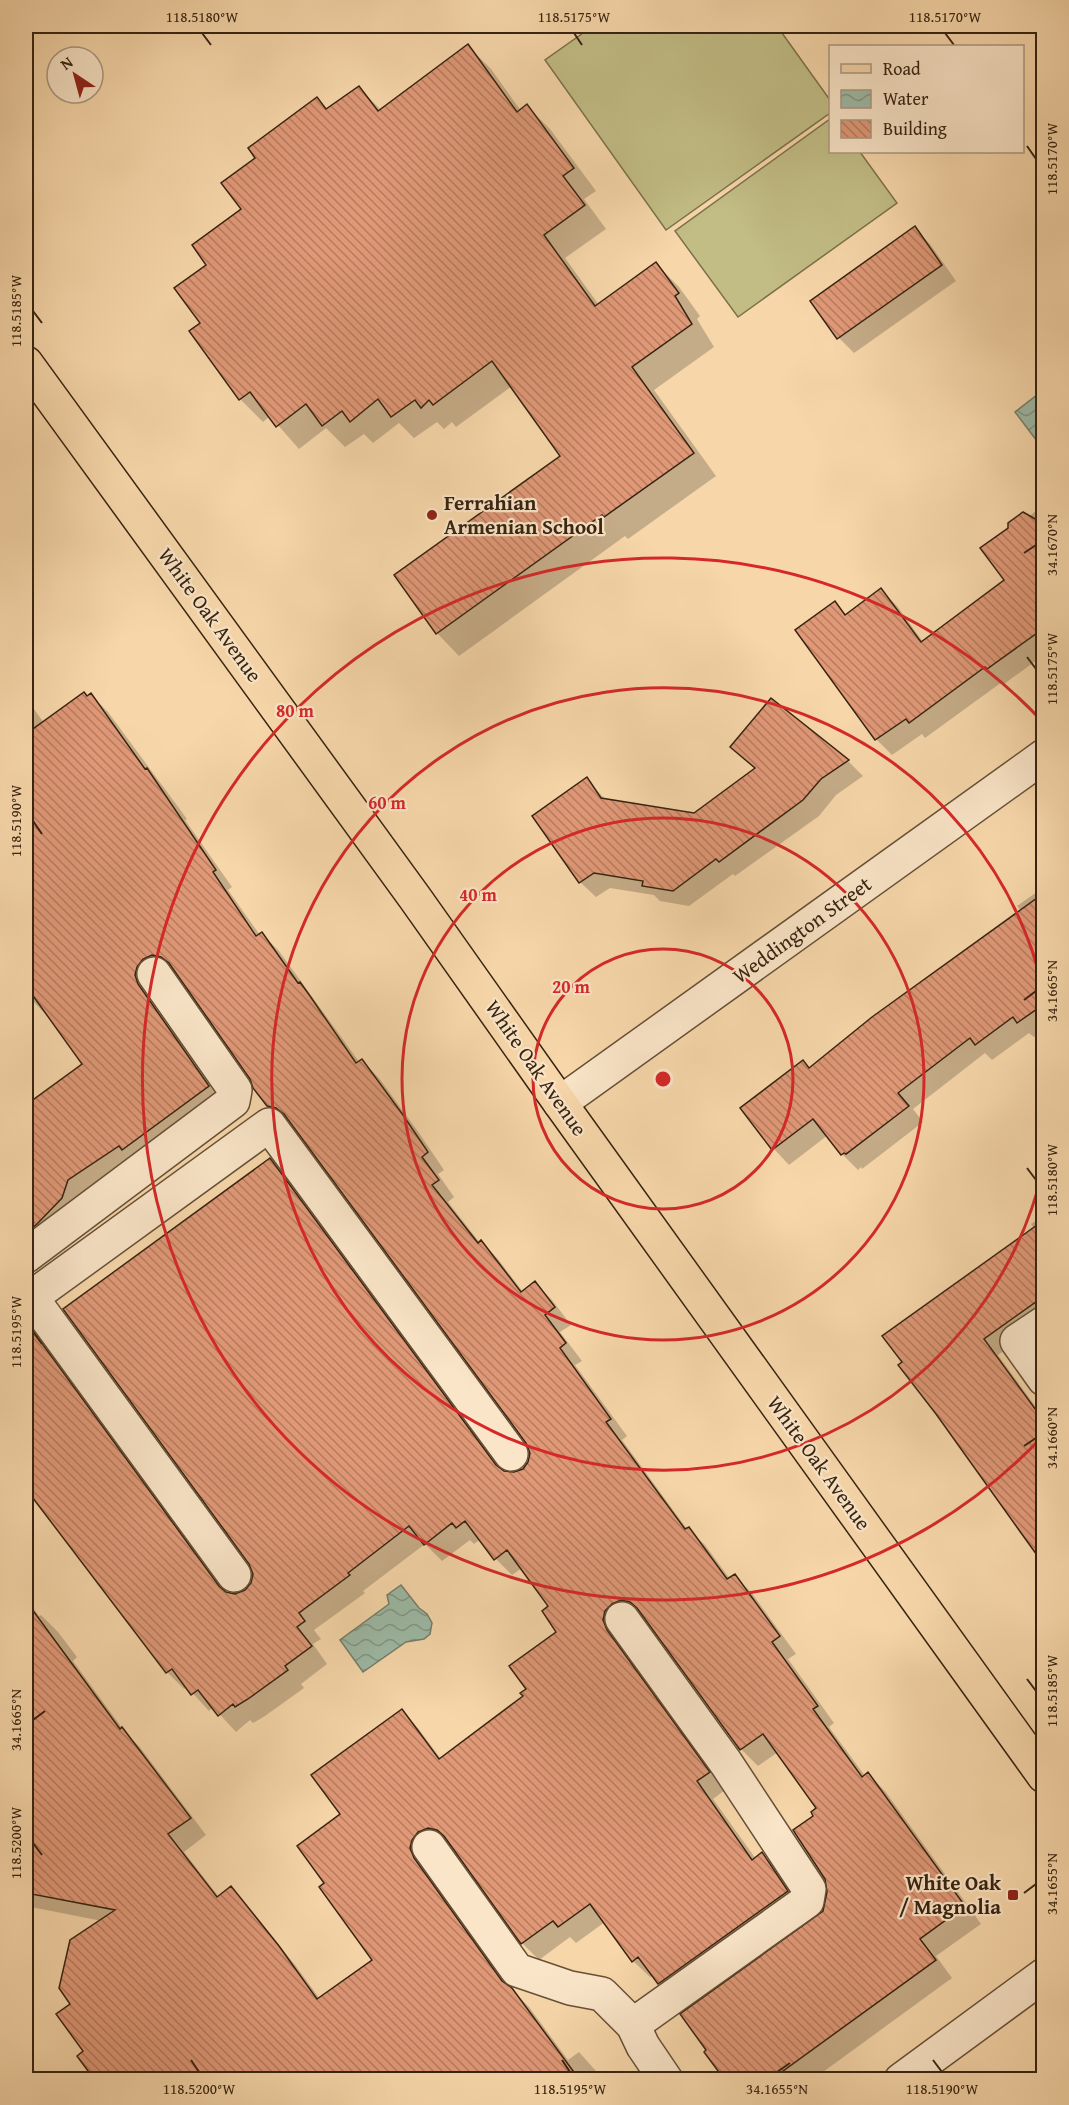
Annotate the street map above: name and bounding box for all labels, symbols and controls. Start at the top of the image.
text: 118.5180°W [166,6,238,27]
text: 118.5175°W [538,6,610,27]
text: 118.5170°W [909,6,981,27]
north arrow [45,45,105,105]
legend [829,45,1024,153]
text: N [55,50,78,76]
text: Road [883,55,921,82]
text: Water [883,85,929,112]
text: Building [883,115,947,142]
text: 118.5170°W [1041,123,1062,195]
text: 118.5185°W [5,275,26,347]
place label: Ferrahian Armenian School [444,487,604,542]
marker: Ferrahian Armenian School [425,508,439,522]
text: 34.1670°N [1041,514,1062,576]
street label: White Oak Avenue [151,541,270,689]
text: 118.5175°W [1041,633,1062,705]
text: 80 m [276,697,315,724]
text: 118.5190°W [5,785,26,857]
text: 60 m [368,789,407,816]
street label: Weddington Street [726,868,878,991]
text: 40 m [459,881,498,908]
text: 34.1665°N [1041,960,1062,1022]
text: 20 m [552,973,591,1000]
street label: White Oak Avenue [478,993,595,1142]
centre of rings [653,1069,673,1089]
text: 118.5180°W [1041,1144,1062,1216]
text: 118.5195°W [5,1296,26,1368]
street label: White Oak Avenue [760,1389,879,1537]
text: 34.1660°N [1041,1407,1062,1469]
text: 118.5185°W [1041,1655,1062,1727]
text: 34.1665°N [5,1689,26,1751]
text: 118.5200°W [5,1807,26,1879]
text: 34.1655°N [1041,1853,1062,1915]
place label: White Oak / Magnolia [899,1867,1002,1922]
marker: White Oak / Magnolia [1006,1888,1020,1902]
text: 118.5200°W [163,2078,235,2099]
text: 118.5195°W [534,2078,606,2099]
text: 34.1655°N [746,2078,808,2099]
text: 118.5190°W [906,2078,978,2099]

